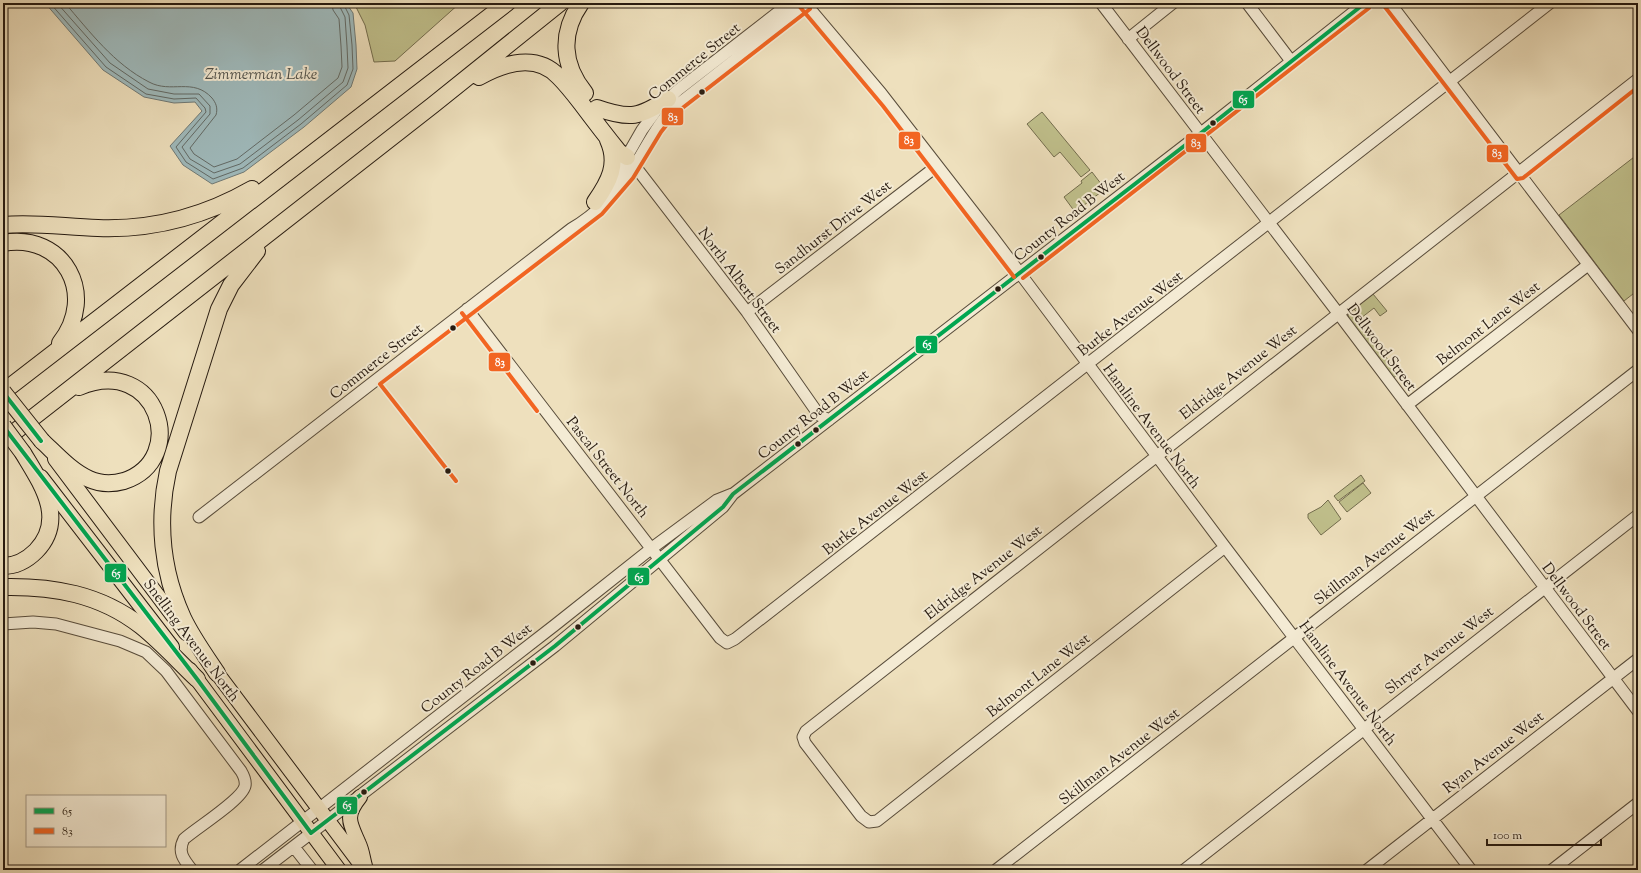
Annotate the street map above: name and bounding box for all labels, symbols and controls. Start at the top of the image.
street label: Commerce Street [644,18,745,106]
street label: Dellwood Street [1130,23,1210,119]
water label: Zimmerman Lake [205,64,317,87]
unlabelled marker [697,87,707,97]
line badge: 65 [1232,90,1255,109]
text: 65 [1238,92,1248,108]
line badge: 83 [661,107,684,126]
text: 83 [668,110,679,126]
unlabelled marker [1208,118,1218,128]
line badge: 83 [898,131,921,150]
text: 83 [904,133,915,149]
line badge: 83 [1185,133,1207,153]
text: 83 [1191,136,1202,152]
line badge: 83 [1486,144,1509,163]
text: 83 [1492,146,1503,162]
street label: County Road B West [1010,167,1130,267]
street label: Sandhurst Drive West [771,176,897,280]
street label: North Albert Street [692,224,785,338]
unlabelled marker [1036,252,1046,262]
street label: Burke Avenue West [1074,266,1188,362]
street label: Belmont Lane West [1433,277,1545,371]
unlabelled marker [993,284,1003,294]
street label: Dellwood Street [1341,300,1421,396]
street label: Commerce Street [326,319,428,405]
street label: Eldridge Avenue West [1176,321,1302,426]
unlabelled marker [448,323,458,333]
line badge: 65 [915,335,938,354]
text: 65 [922,337,932,353]
line badge: 83 [488,352,511,372]
text: 83 [495,355,506,371]
street label: Hamline Avenue North [1097,360,1205,494]
street label: County Road B West [754,365,874,465]
street label: Pascal Street North [560,413,653,523]
unlabelled marker [811,425,821,435]
unlabelled marker [793,439,803,449]
street label: Burke Avenue West [819,465,933,561]
unlabelled marker [443,466,453,476]
street label: Skillman Avenue West [1310,503,1440,611]
street label: Eldridge Avenue West [921,521,1047,626]
street label: Dellwood Street [1536,559,1616,655]
line badge: 65 [104,563,127,583]
text: 65 [111,566,121,582]
line badge: 65 [627,567,650,586]
text: 65 [634,570,644,586]
street label: Snelling Avenue North [137,575,244,707]
street label: Shryer Avenue West [1381,602,1499,700]
street label: Hamline Avenue North [1293,617,1401,751]
street label: County Road B West [417,619,537,719]
unlabelled marker [573,622,583,632]
street label: Belmont Lane West [983,629,1095,723]
unlabelled marker [528,658,538,668]
street label: Skillman Avenue West [1055,703,1185,811]
street label: Ryan Avenue West [1439,707,1549,799]
unlabelled marker [359,787,369,797]
legend [26,795,166,847]
line badge: 65 [336,796,358,815]
text: 65 [342,798,352,814]
text: 65 [62,803,72,821]
scale bar [1487,821,1601,847]
text: 83 [62,823,73,841]
text: 100 m [1493,827,1522,845]

